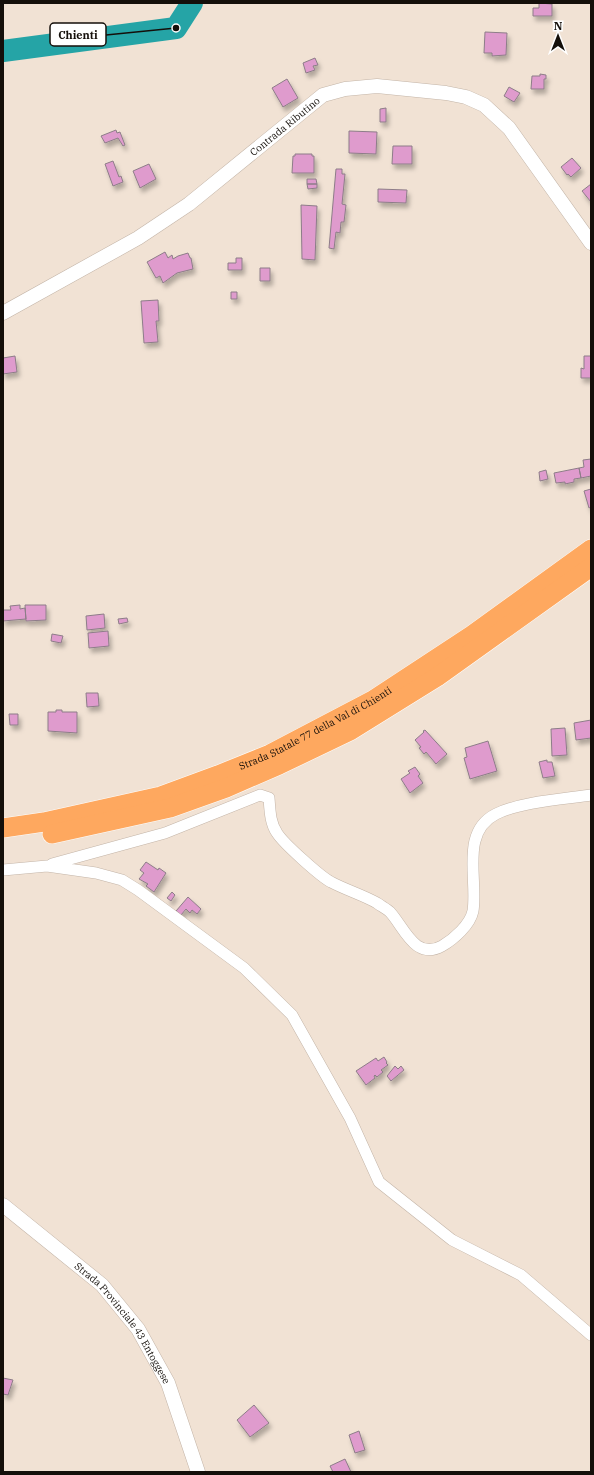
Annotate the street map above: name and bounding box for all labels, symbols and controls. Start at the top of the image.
north arrow [538,16,578,56]
text: N [554,19,563,33]
callout: Chienti [50,23,106,46]
text: Chienti [58,28,98,42]
street label: Contrada Ributino [247,94,323,159]
street label: Strada Statale 77 della Val di Chienti [237,684,394,773]
street label: Strada Provinciale 43 Entoggese [72,1260,173,1386]

